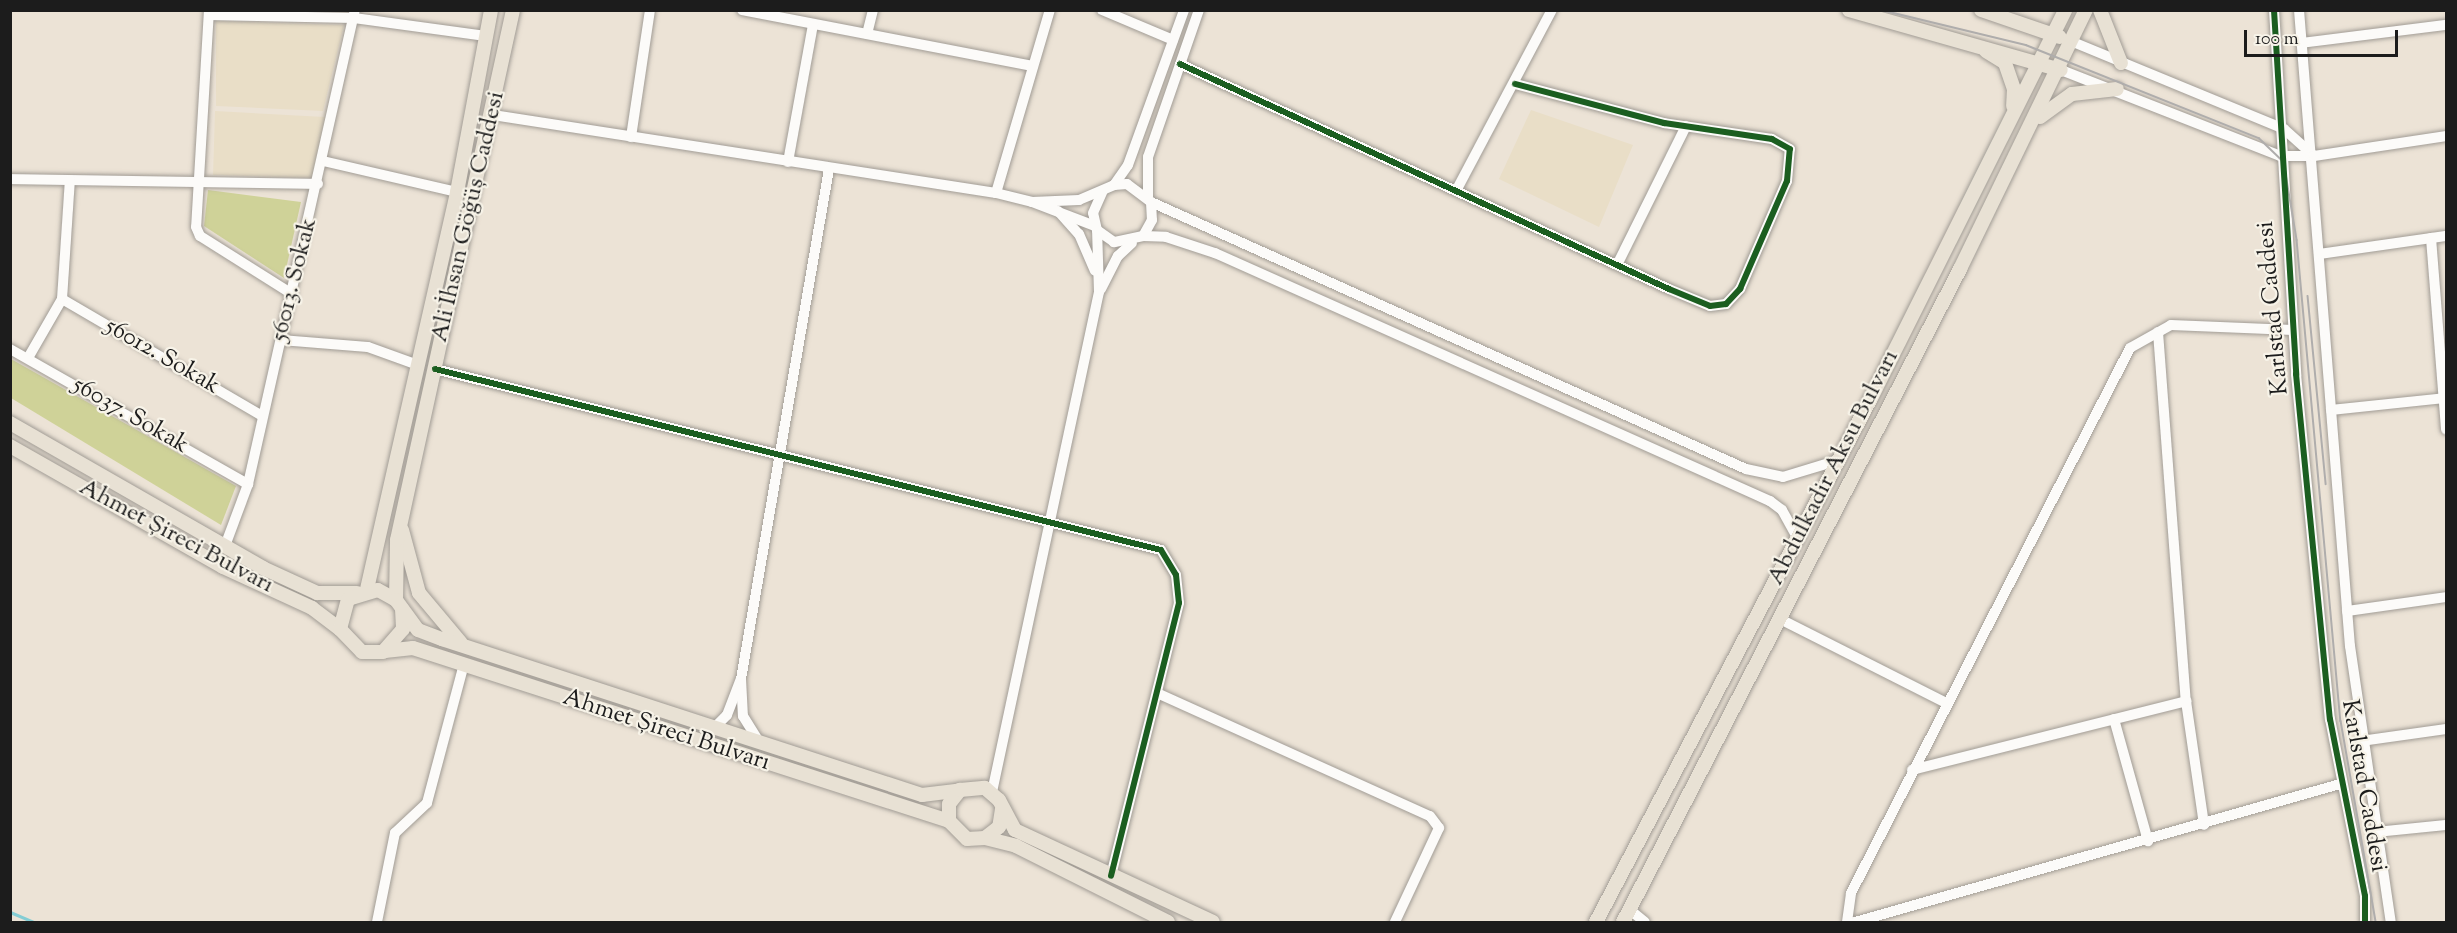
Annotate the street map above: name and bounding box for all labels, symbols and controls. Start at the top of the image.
scale bar [2247,18,2402,56]
text: 100 m [2255,27,2299,53]
street label: Ali İhsan Göğüş Caddesi [426,89,512,345]
street label: 56013. Sokak [266,215,324,345]
street label: Karlstad Caddesi [2252,220,2296,396]
street label: 56012. Sokak [100,313,224,401]
street label: Abdulkadir Aksu Bulvarı [1762,346,1906,590]
street label: 56037. Sokak [67,371,193,461]
street label: Ahmet Şireci Bulvarı [74,474,278,600]
street label: Ahmet Şireci Bulvarı [559,684,773,778]
street label: Karlstad Caddesi [2334,698,2392,874]

